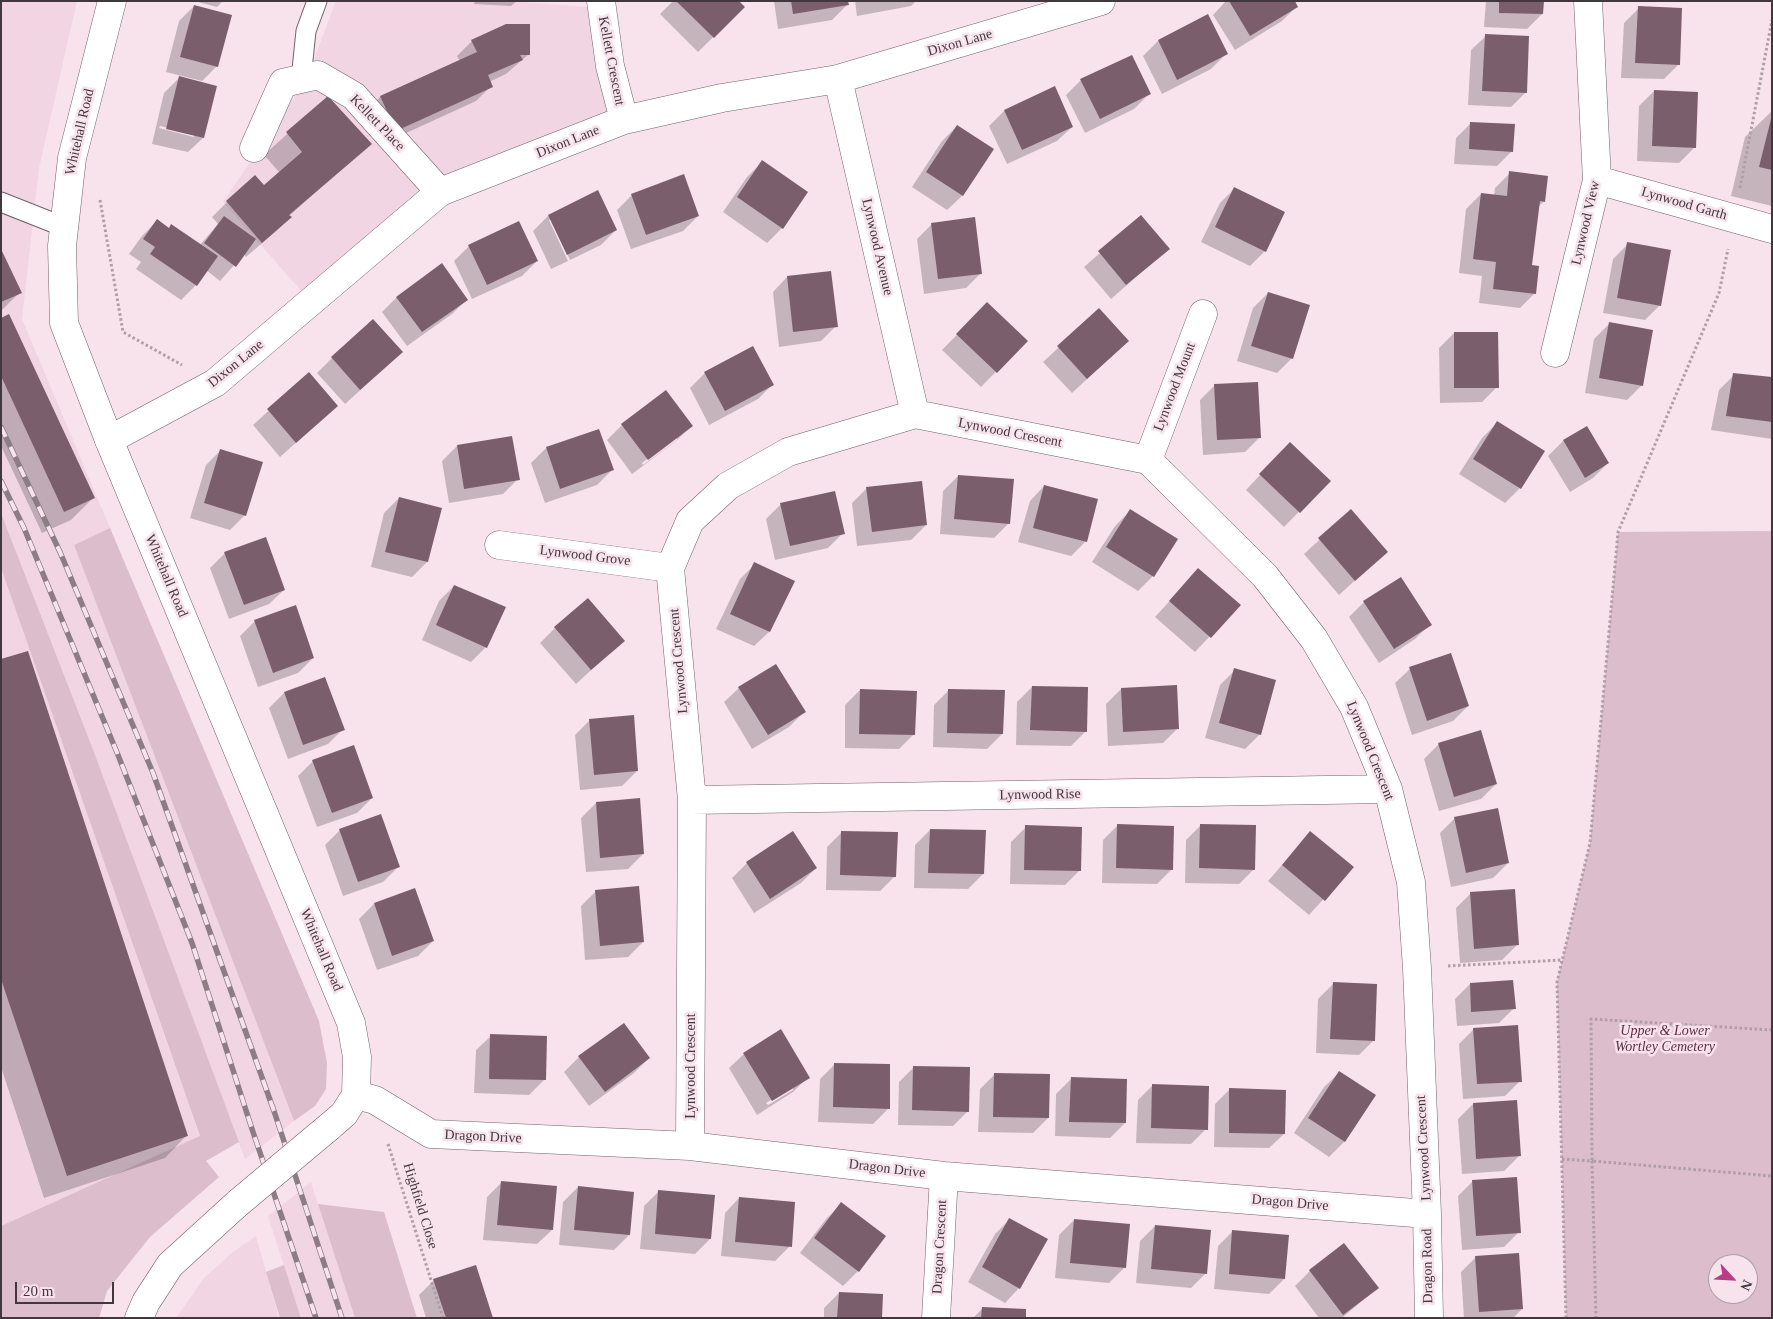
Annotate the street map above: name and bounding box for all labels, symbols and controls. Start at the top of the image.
street label: Kellett Crescent [594,15,628,107]
street label: Dixon Lane [926,26,994,60]
street label: Whitehall Road [62,87,98,177]
street label: Kellett Place [346,91,408,155]
street label: Dixon Lane [534,122,602,162]
street label: Lynwood View [1568,179,1604,267]
street label: Lynwood Garth [1639,184,1729,224]
street label: Lynwood Avenue [858,197,896,297]
street label: Dixon Lane [205,337,267,391]
street label: Lynwood Mount [1150,340,1200,434]
street label: Lynwood Crescent [957,415,1063,451]
street label: Whitehall Road [141,532,191,620]
street label: Lynwood Grove [539,542,631,570]
street label: Lynwood Crescent [666,608,692,714]
street label: Lynwood Crescent [1342,699,1398,803]
street label: Lynwood Rise [999,786,1081,804]
street label: Whitehall Road [296,906,346,994]
street label: Lynwood Crescent [683,1013,699,1119]
park label: Upper & Lower Wortley Cemetery [1615,1023,1715,1056]
street label: Lynwood Crescent [1413,1095,1435,1201]
street label: Dragon Drive [444,1127,522,1147]
street label: Dragon Drive [848,1156,926,1182]
street label: Highfield Close [399,1161,441,1251]
street label: Dragon Drive [1251,1191,1329,1215]
street label: Dragon Crescent [929,1199,951,1295]
street label: Dragon Road [1419,1228,1437,1304]
north arrow [1708,1254,1758,1304]
scale bar [18,1272,116,1304]
text: N [1737,1277,1755,1293]
text: 20 m [23,1283,53,1299]

